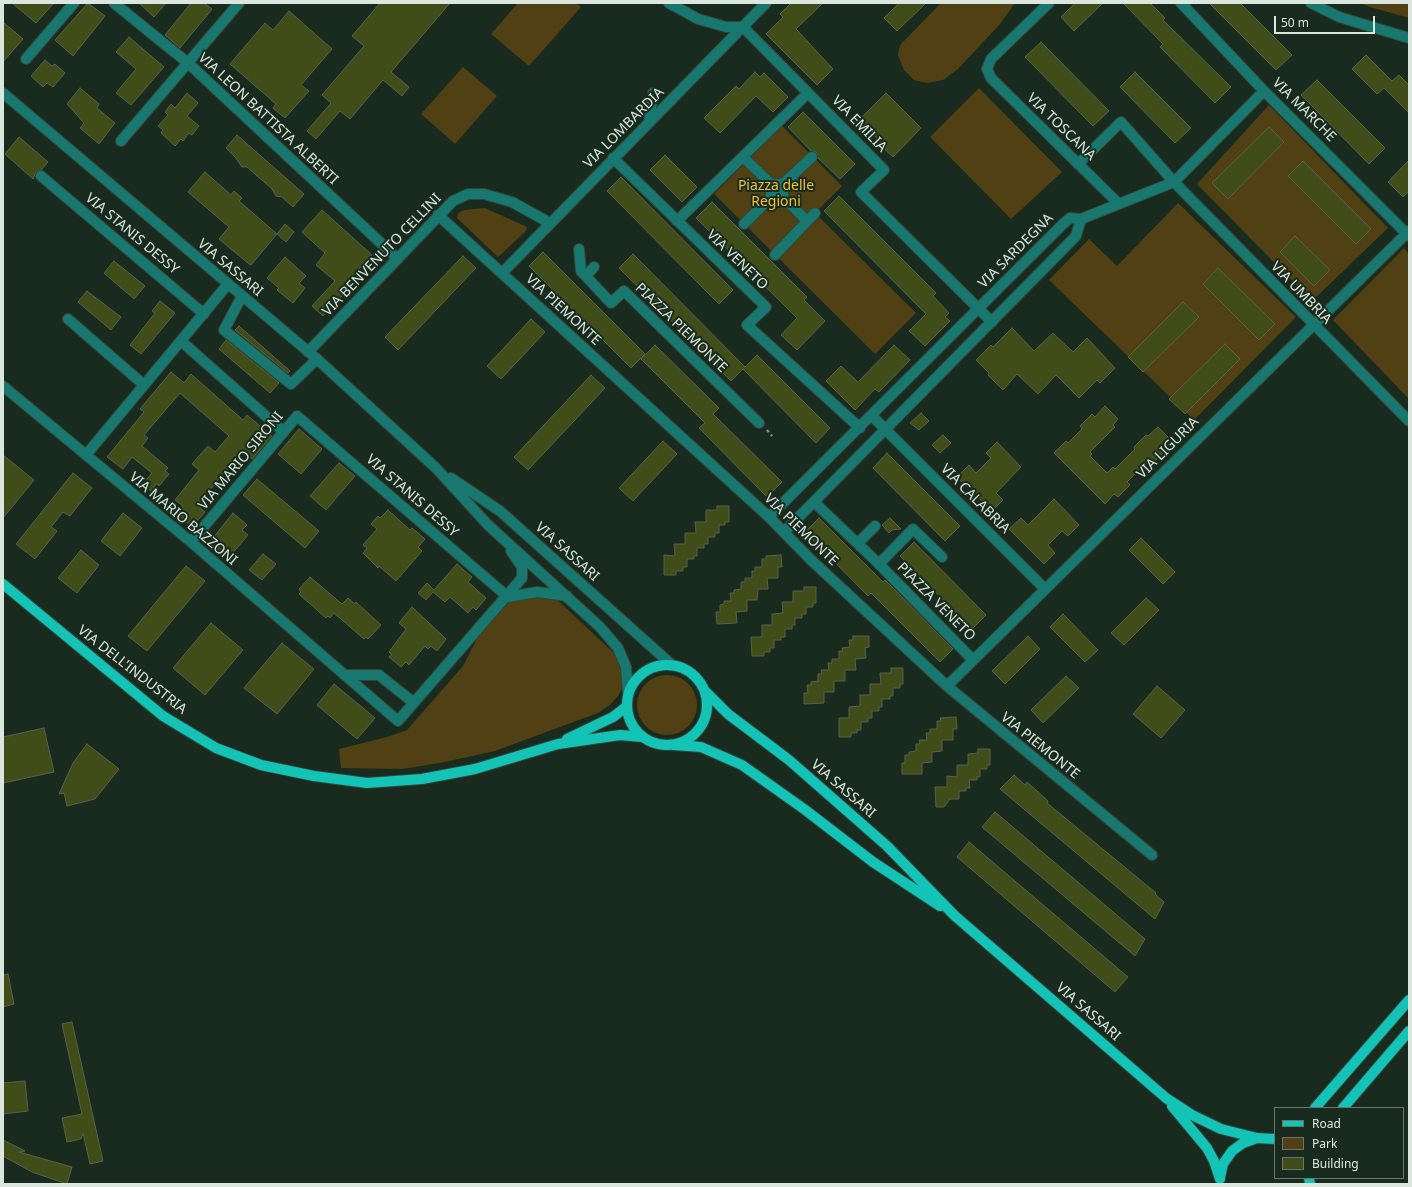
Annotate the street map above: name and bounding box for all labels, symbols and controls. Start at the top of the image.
scale bar [1276,8,1377,34]
text: 50 m [1281,14,1309,31]
street label: VIA LEON BATTISTA ALBERTI [195,50,341,188]
street label: VIA MARCHE [1269,75,1339,145]
street label: VIA LOMBARDIA [580,84,668,172]
street label: VIA TOSCANA [1023,90,1099,164]
street label: VIA EMILIA [828,92,890,156]
park label: Piazza delle Regioni [738,178,814,210]
street label: VIA STANIS DESSY [82,190,182,278]
street label: VIA BENVENUTO CELLINI [319,190,445,320]
street label: VIA SARDEGNA [975,210,1057,292]
street label: VIA VENETO [703,227,771,293]
street label: VIA SASSARI [194,236,266,300]
street label: VIA UMBRIA [1267,258,1335,328]
street label: VIA PIEMONTE [522,271,604,349]
street label: PIAZZA PIEMONTE [631,280,731,376]
street label: VIA MARIO SIRONI [195,409,287,513]
street label: VIA LIGURIA [1134,414,1202,482]
street label: VIA STANIS DESSY [362,451,462,541]
street label: VIA CALABRIA [937,461,1013,537]
street label: VIA MARIO BAZZONI [126,469,240,569]
street label: VIA PIEMONTE [760,490,842,570]
street label: VIA SASSARI [532,519,602,585]
street label: PIAZZA VENETO [893,559,979,645]
street label: VIA DELL'INDUSTRIA [74,622,190,718]
street label: VIA PIEMONTE [997,709,1083,783]
street label: VIA SASSARI [807,756,879,822]
street label: VIA SASSARI [1052,979,1124,1045]
legend [1274,1107,1404,1179]
text: Road [1312,1115,1341,1132]
text: Park [1312,1135,1337,1152]
text: Building [1312,1155,1359,1172]

